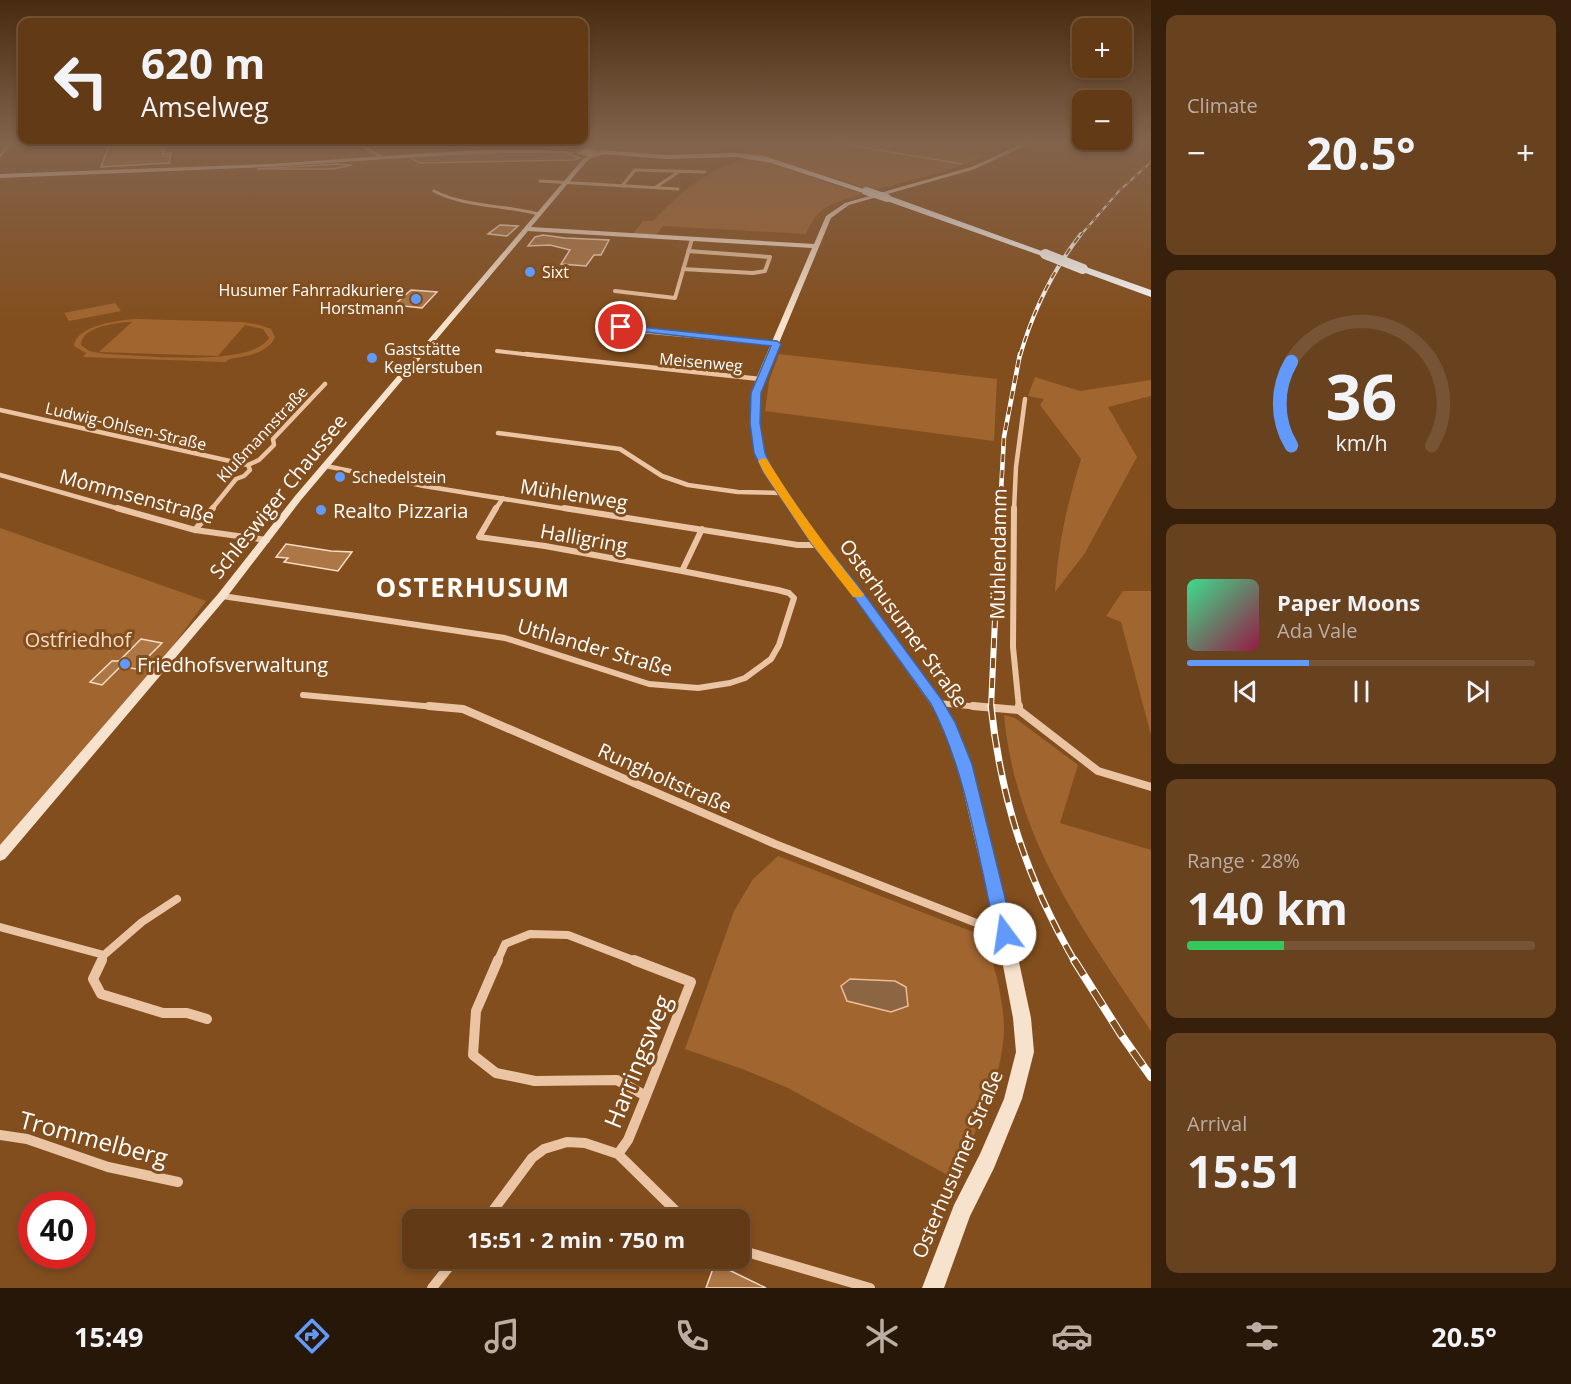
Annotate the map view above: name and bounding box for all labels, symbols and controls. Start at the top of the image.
map controls [1072,18,1132,150]
button: + [1072,18,1132,78]
text: 620 m [141,34,265,91]
icon: left [42,42,120,120]
text: Amselweg [141,88,269,125]
button: − [1072,90,1132,150]
text: Climate [1187,92,1258,119]
text: 20.5° [1306,122,1416,183]
text: − [1187,130,1206,175]
text: + [1516,130,1535,175]
place label: Sixt [542,261,569,283]
marker: Sixt [523,265,537,279]
place label: Husumer Fahrradkuriere Horstmann [218,279,404,319]
marker: Husumer Fahrradkuriere Horstmann [409,292,423,306]
pin [595,301,646,352]
icon: arrive [604,310,637,343]
place label: Gaststätte Keglerstuben [384,338,483,378]
street label: Meisenweg [658,347,744,377]
marker: Gaststätte Keglerstuben [365,351,379,365]
text: 36 [1325,354,1397,439]
street label: Klußmannstraße [211,381,313,487]
street label: Ludwig-Ohlsen-Straße [43,397,209,455]
street label: Schleswiger Chaussee [203,408,353,584]
text: km/h [1335,429,1387,458]
street label: Mommsenstraße [56,462,218,530]
place label: Schedelstein [352,466,446,488]
marker: Schedelstein [333,470,347,484]
street label: Mühlenweg [518,472,630,516]
street label: Mühlendamm [983,488,1013,620]
place label: Realto Pizzaria [333,497,468,524]
marker: Realto Pizzaria [314,503,328,517]
street label: Halligring [538,517,630,559]
street label: Osterhusumer Straße [834,533,974,713]
district label: OSTERHUSUM [376,569,570,605]
text: Paper Moons [1277,587,1420,617]
street label: Uthlander Straße [514,612,676,682]
text: Ada Vale [1277,617,1358,644]
park label: Ostfriedhof [25,626,133,653]
place label: Friedhofsverwaltung [137,651,328,678]
marker: Friedhofsverwaltung [118,657,132,671]
icon: previous [1229,675,1262,708]
icon: pause [1345,675,1378,708]
icon: next [1461,675,1494,708]
street label: Rungholtstraße [594,736,736,820]
text: Range · 28% [1187,847,1300,874]
text: 140 km [1187,877,1348,938]
position arrow [973,902,1037,966]
street label: Harringsweg [595,989,679,1133]
street label: Osterhusumer Straße [905,1066,1009,1262]
street label: Trommelberg [16,1102,172,1174]
text: Arrival [1187,1110,1247,1137]
text: 15:51 [1187,1140,1303,1201]
speed limit sign: 40 [18,1191,96,1269]
text: 15:51 · 2 min · 750 m [467,1224,685,1254]
icon: directions [291,1315,333,1357]
icon: music [481,1315,523,1357]
icon: phone [671,1315,713,1357]
icon: climate [861,1315,903,1357]
icon: car [1051,1315,1093,1357]
icon: filters [1241,1315,1283,1357]
text: 15:49 [74,1318,143,1355]
text: 20.5° [1431,1318,1497,1355]

